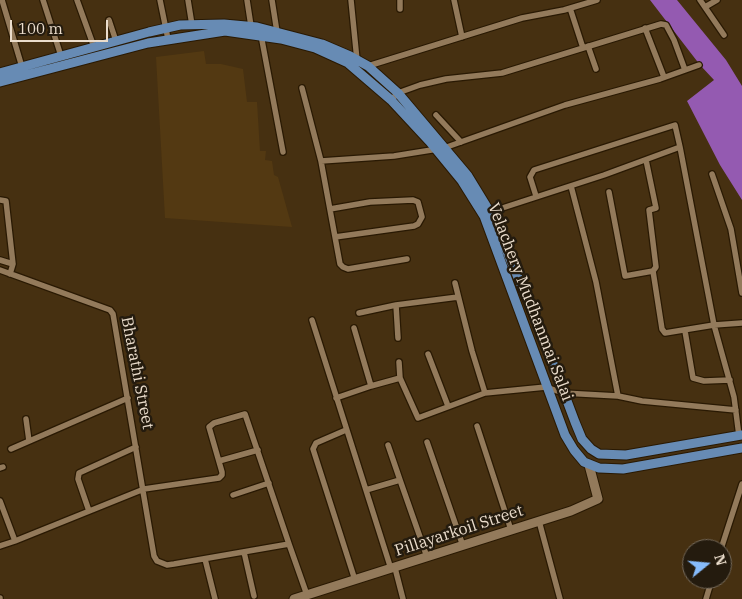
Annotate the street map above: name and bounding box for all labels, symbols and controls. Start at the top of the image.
scale bar [12,10,110,42]
text: 100 m [18,19,63,38]
street label: Velachery Mudhanmai Salai [483,200,577,404]
street label: Bharathi Street [117,315,157,431]
street label: Pillayarkoil Street [392,501,526,561]
north arrow [682,539,732,589]
text: N [710,552,731,568]

